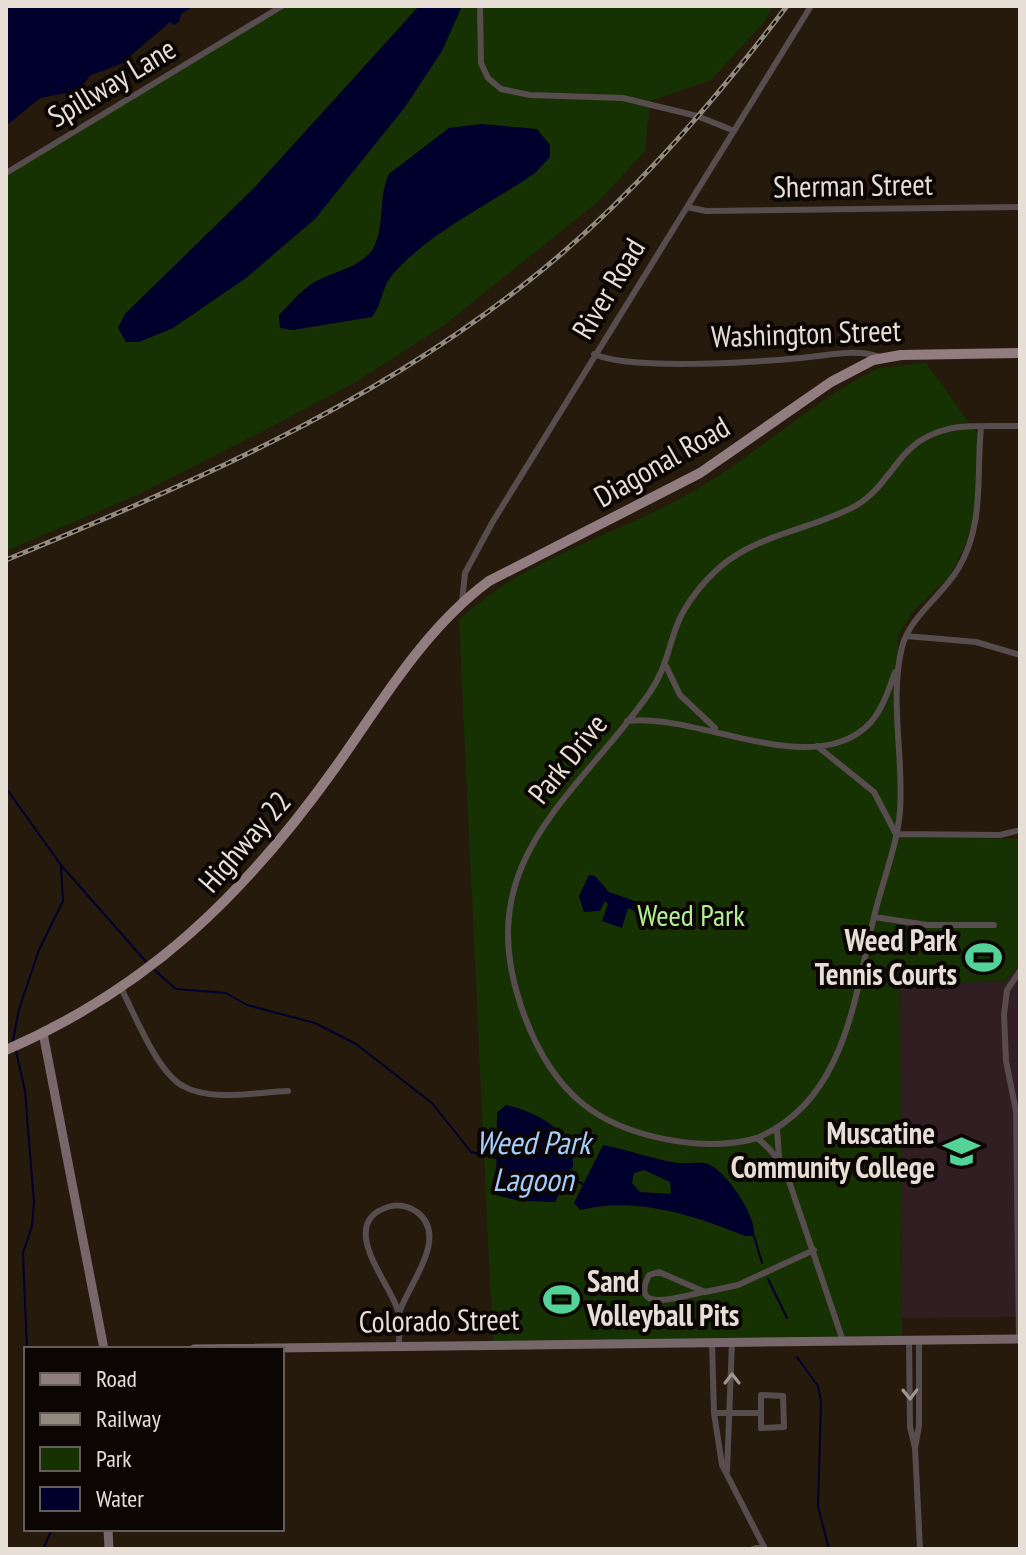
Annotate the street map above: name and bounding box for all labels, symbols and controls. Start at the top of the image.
street label: Spillway Lane [40,28,182,135]
street label: Sherman Street [773,164,934,205]
street label: River Road [562,231,653,346]
street label: Washington Street [710,310,902,355]
street label: Diagonal Road [587,406,736,515]
street label: Park Drive [519,705,615,811]
street label: Highway 22 [189,782,299,900]
park label: Weed Park [637,895,745,934]
place label: Weed Park Tennis Courts [815,920,958,993]
sports icon: Weed Park Tennis Courts [964,939,1002,977]
place label: Muscatine Community College [731,1113,935,1186]
water label: Weed Park Lagoon [476,1121,594,1200]
school or university icon: Muscatine Community College [942,1132,980,1170]
place label: Sand Volleyball Pits [586,1261,739,1334]
sports icon: Sand Volleyball Pits [542,1280,580,1318]
street label: Colorado Street [358,1299,520,1340]
legend [24,1347,284,1531]
text: Road [96,1363,137,1394]
one-way arrow [723,1372,741,1385]
one-way arrow [901,1388,918,1401]
text: Railway [96,1403,161,1434]
text: Park [96,1443,132,1474]
text: Water [96,1483,144,1514]

